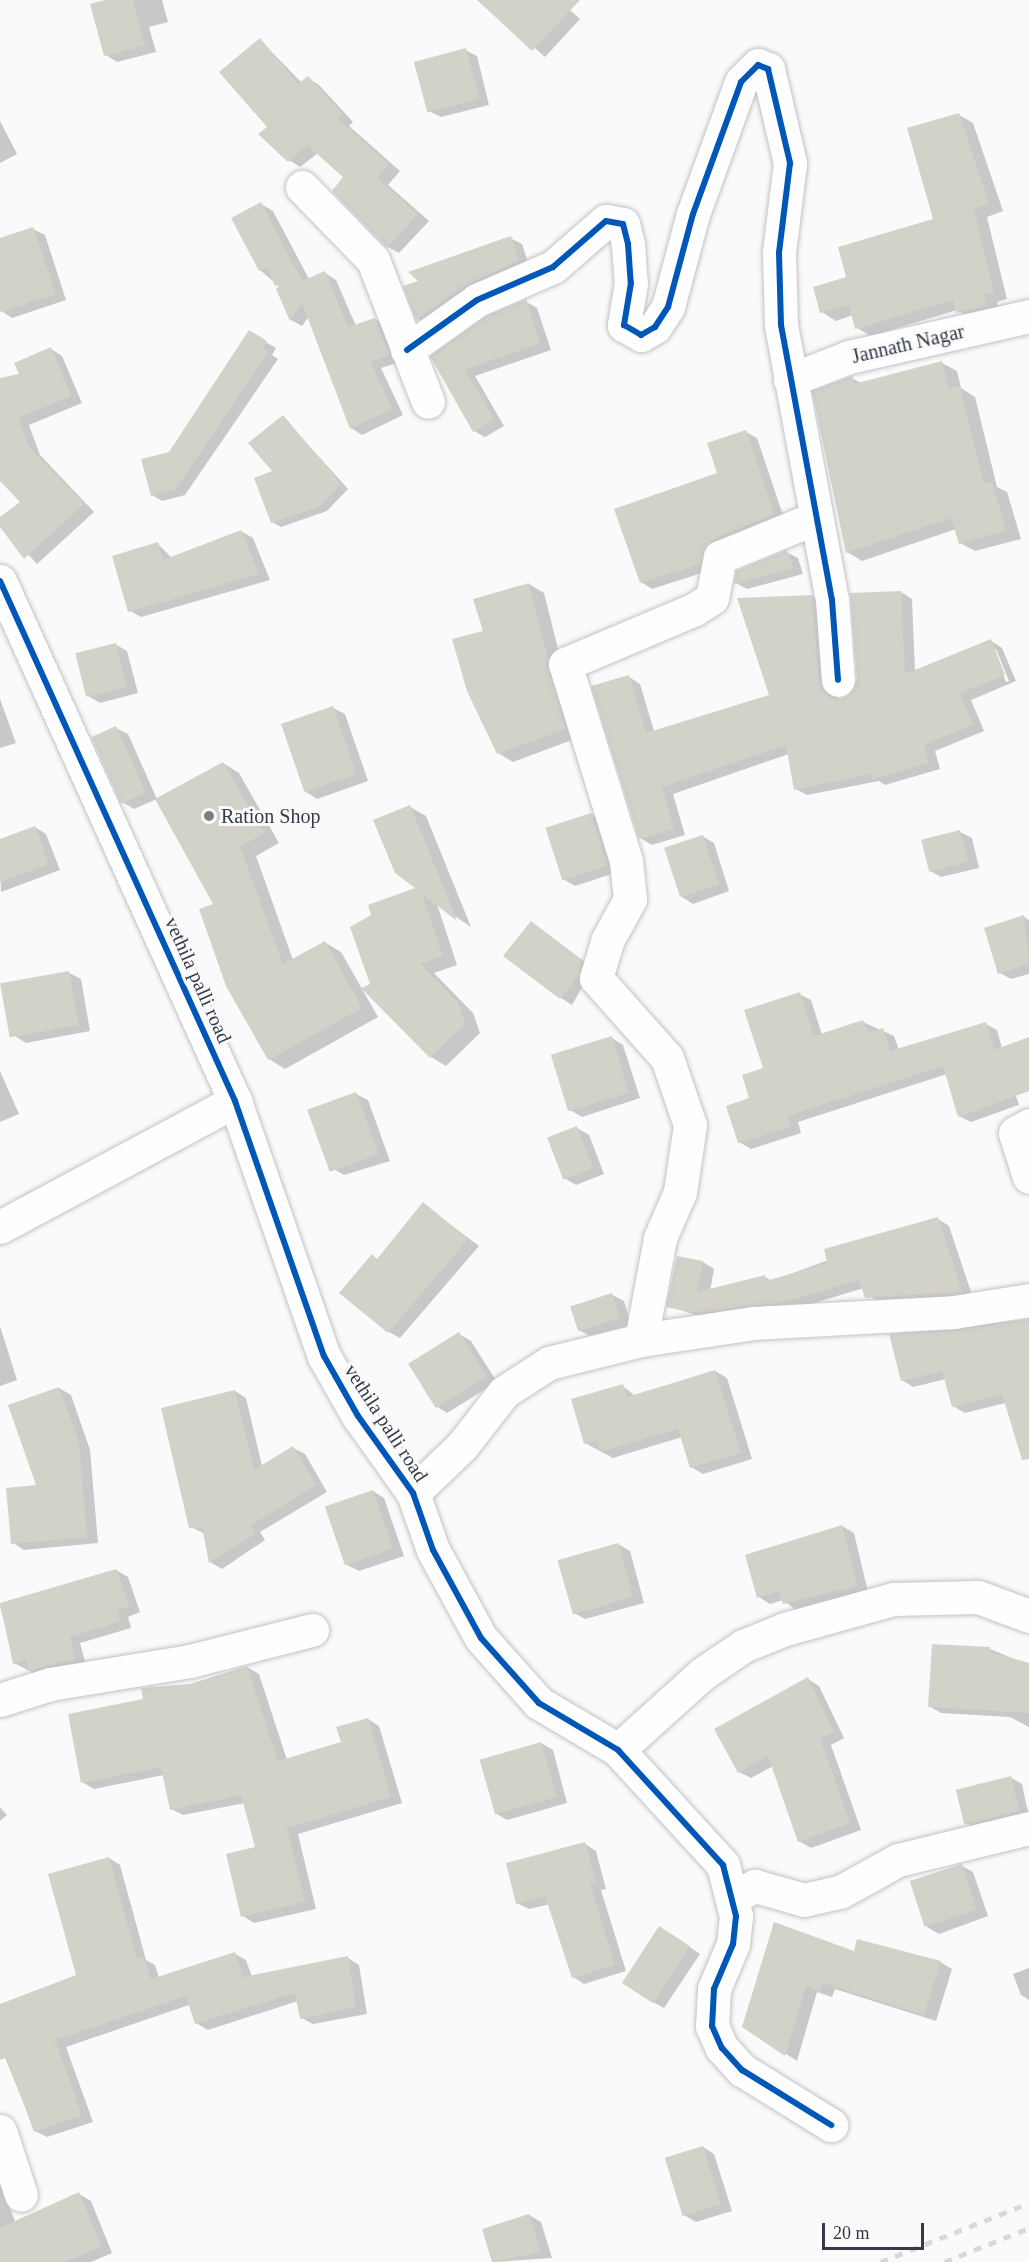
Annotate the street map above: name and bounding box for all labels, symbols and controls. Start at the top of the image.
street label: Jannath Nagar [849,319,967,369]
place label: Ration Shop [221,804,320,828]
marker: Ration Shop [202,809,216,823]
street label: vethila palli road [159,913,237,1047]
street label: vethila palli road [339,1360,433,1486]
scale bar [825,2211,927,2249]
text: 20 m [833,2223,870,2243]

